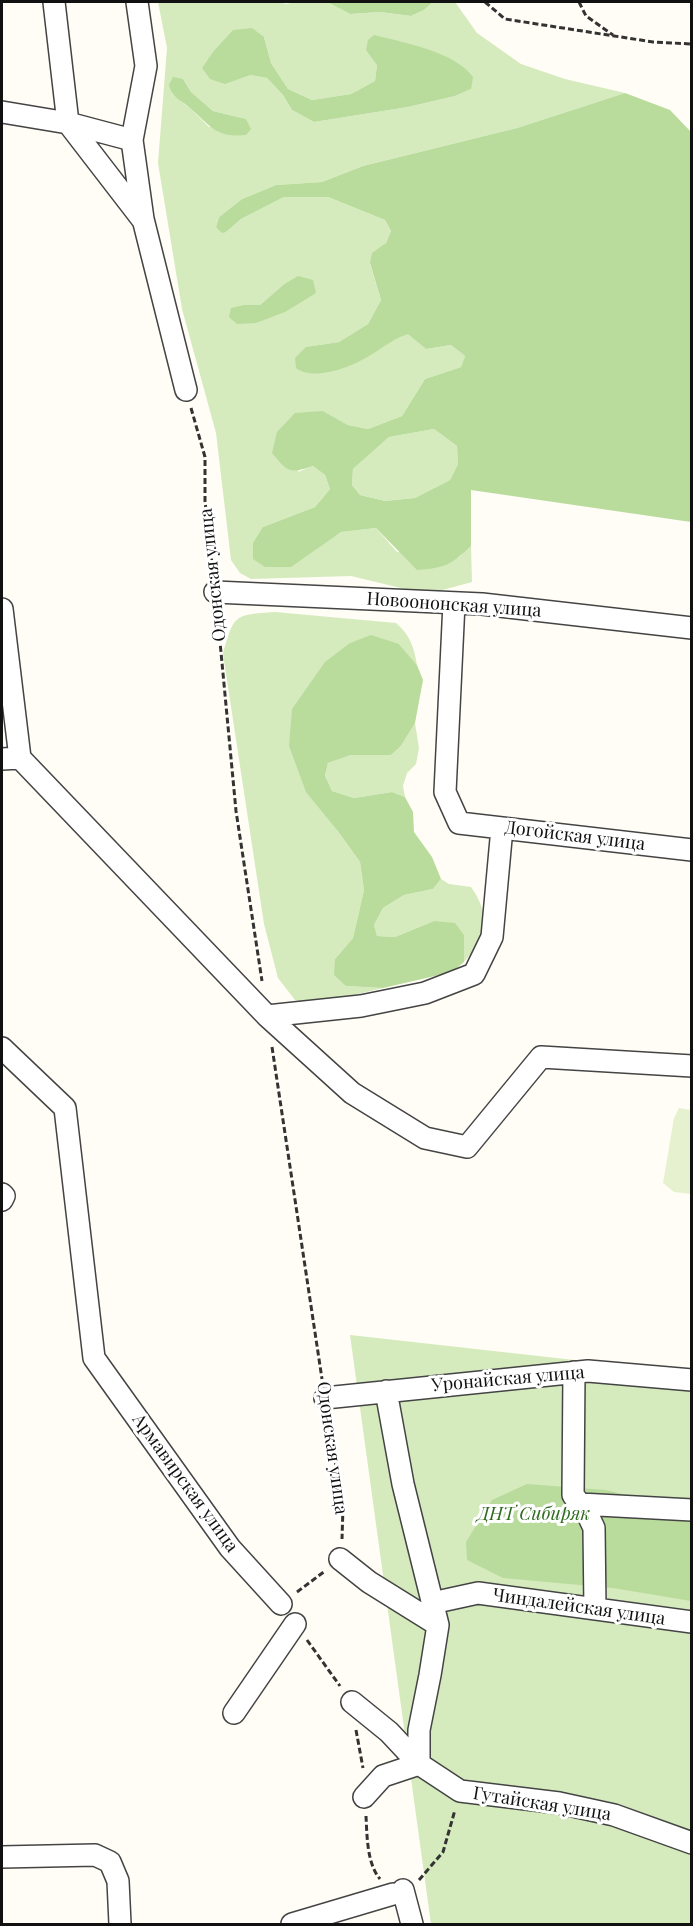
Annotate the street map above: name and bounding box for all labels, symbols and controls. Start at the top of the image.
street label: Одонская улица [195,507,231,643]
street label: Новоононская улица [366,588,542,622]
street label: Догойская улица [504,817,646,855]
street label: Уронайская улица [431,1362,585,1396]
street label: Одонская улица [312,1380,352,1516]
street label: Армавирская улица [128,1410,242,1556]
park label: ДНТ Сибиряк [478,1503,590,1525]
street label: Чиндалейская улица [491,1584,667,1630]
street label: Гутайская улица [471,1782,613,1826]

